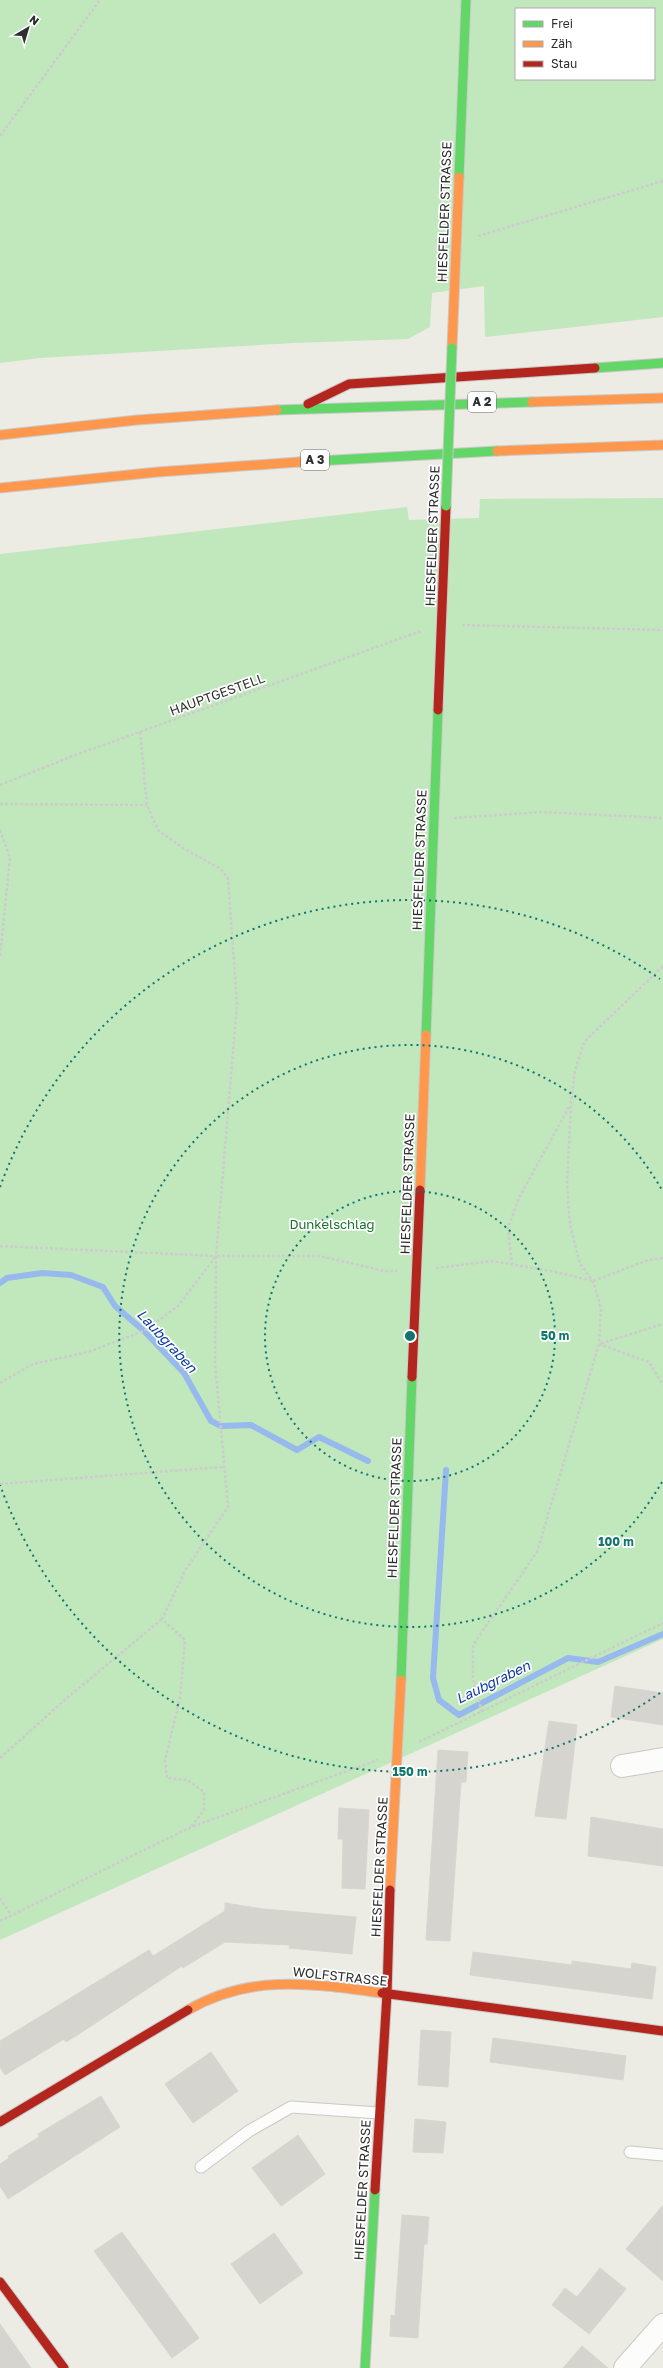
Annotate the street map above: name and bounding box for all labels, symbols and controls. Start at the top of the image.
north arrow [8,8,48,48]
legend [515,8,655,80]
text: N [27,12,42,27]
text: Frei [551,16,573,31]
text: Zäh [551,36,572,51]
text: Stau [551,56,577,71]
street label: HIESFELDER STRASSE [434,141,454,283]
road number: A 2 [468,392,496,412]
road number: A 3 [301,450,329,470]
street label: HIESFELDER STRASSE [422,465,442,607]
street label: HAUPTGESTELL [167,669,267,719]
street label: HIESFELDER STRASSE [409,789,429,931]
street label: HIESFELDER STRASSE [397,1113,417,1255]
park label: Dunkelschlag [289,1216,375,1232]
water label: Laubgraben [134,1305,202,1377]
text: 50 m [541,1328,569,1343]
centre of rings [403,1329,417,1343]
street label: HIESFELDER STRASSE [384,1437,404,1579]
text: 100 m [598,1534,634,1549]
water label: Laubgraben [453,1656,534,1707]
text: 150 m [393,1764,427,1779]
street label: HIESFELDER STRASSE [367,1796,391,1938]
street label: WOLFSTRASSE [292,1963,388,1989]
street label: HIESFELDER STRASSE [350,2119,374,2261]

